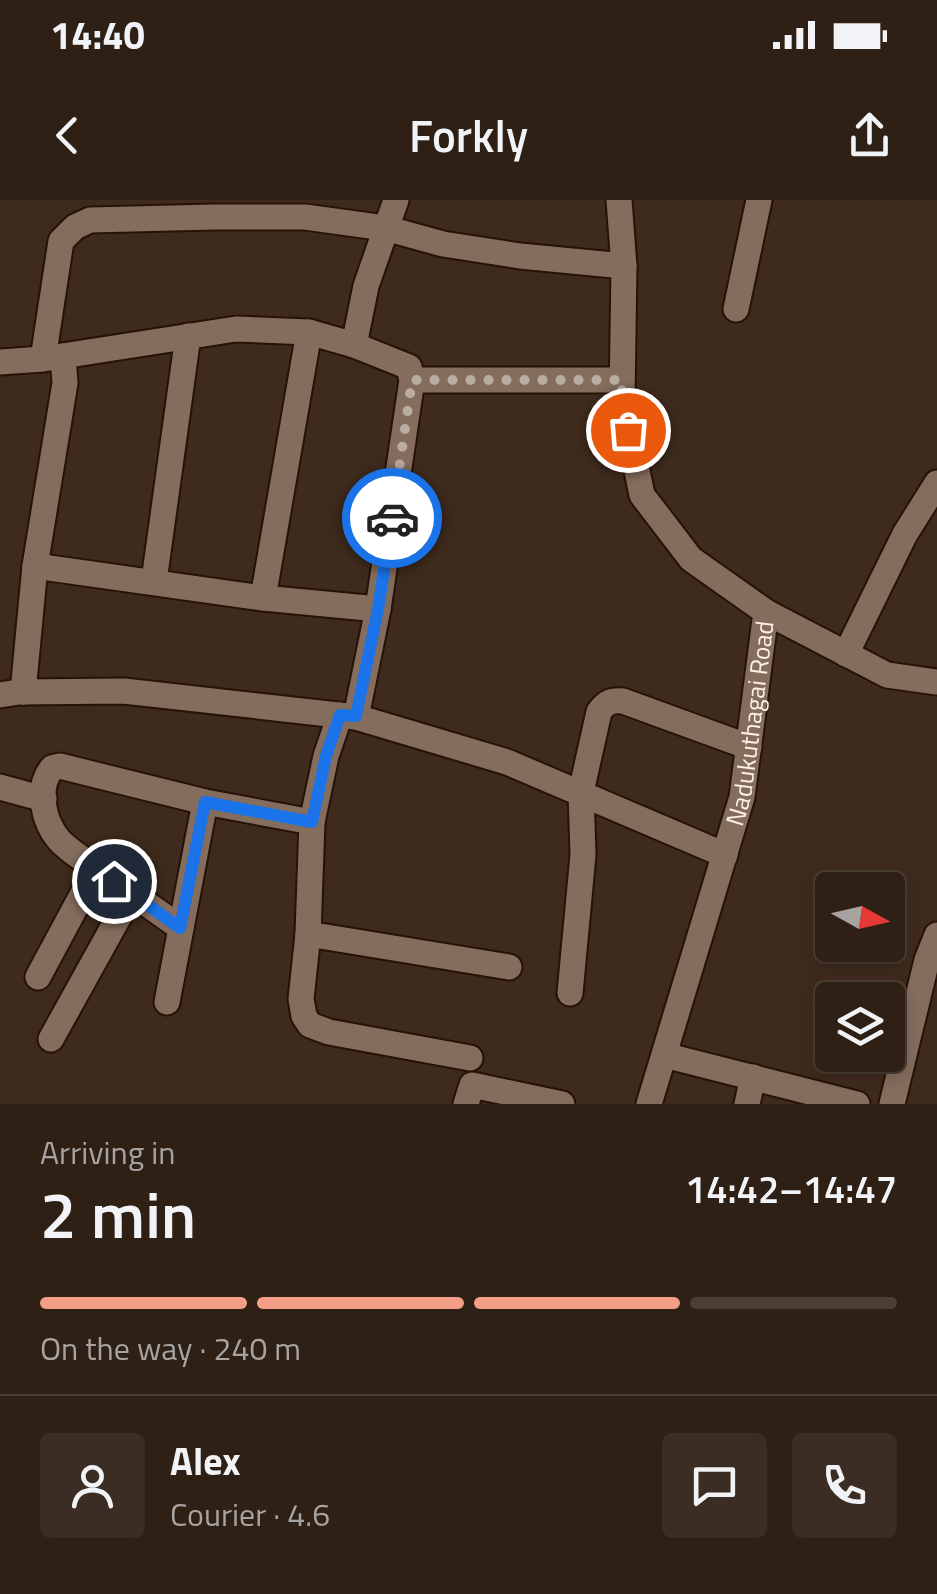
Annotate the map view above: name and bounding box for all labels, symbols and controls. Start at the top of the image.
text: 14:40 [50,6,145,64]
text: Forkly [409,101,528,169]
icon: back [40,108,95,163]
icon: share [842,108,897,163]
pin [586,388,671,473]
icon: bag [601,403,656,458]
courier [342,468,442,568]
icon: car [365,491,420,546]
street label: Nadukuthagai Road [715,619,784,830]
pin [72,839,157,924]
icon: home [87,854,142,909]
north arrow [815,872,905,962]
map controls [815,872,905,1072]
button: layers [815,982,905,1072]
text: Arriving in [40,1128,176,1176]
text: 14:42–14:47 [685,1160,897,1218]
text: 2 min [40,1164,196,1263]
text: On the way · 240 m [40,1324,301,1372]
text: Alex [170,1432,241,1490]
button: person [40,1433,145,1538]
button: chat [662,1433,767,1538]
button: phone [792,1433,897,1538]
text: Courier · 4.6 [170,1490,330,1538]

